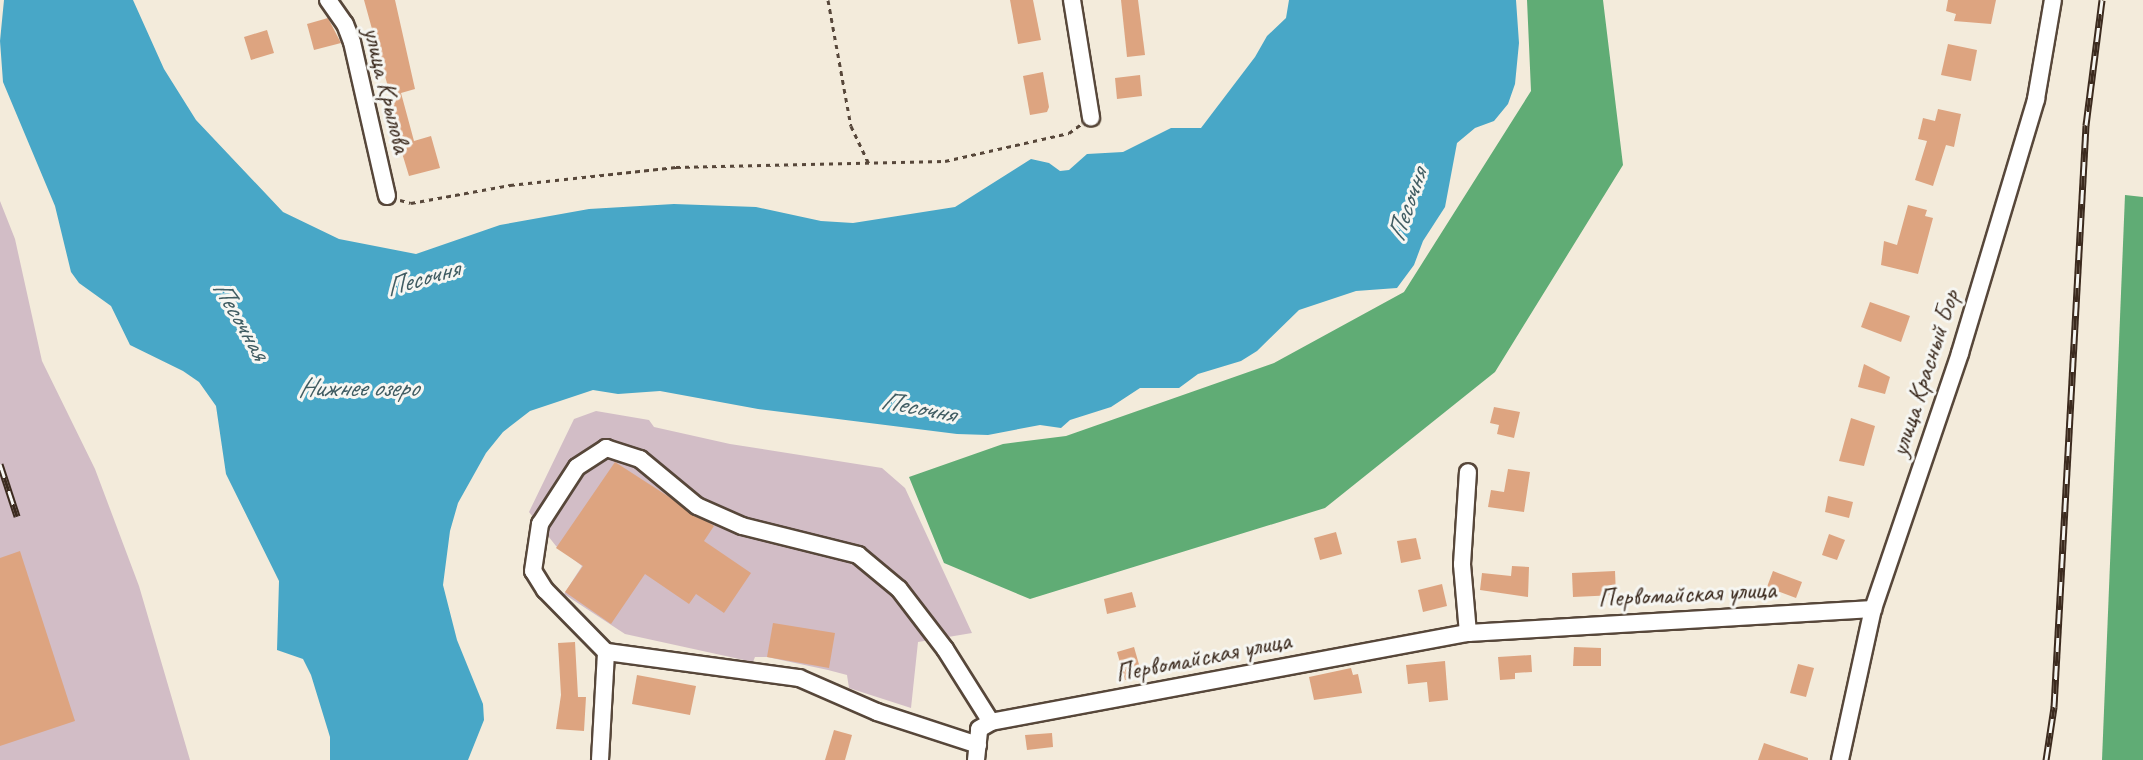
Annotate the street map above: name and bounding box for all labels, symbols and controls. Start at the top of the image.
street label: улица Крылова [356,24,418,156]
water label: Песочня [1380,164,1434,246]
water label: Песочня [382,252,462,304]
water label: Песочная [205,275,277,365]
street label: улица Красный Бор [1883,286,1967,460]
water label: Нижнее озеро [298,372,418,404]
water label: Песочня [878,384,958,430]
street label: Первомайская улица [1596,574,1778,614]
street label: Первомайская улица [1112,625,1294,689]

